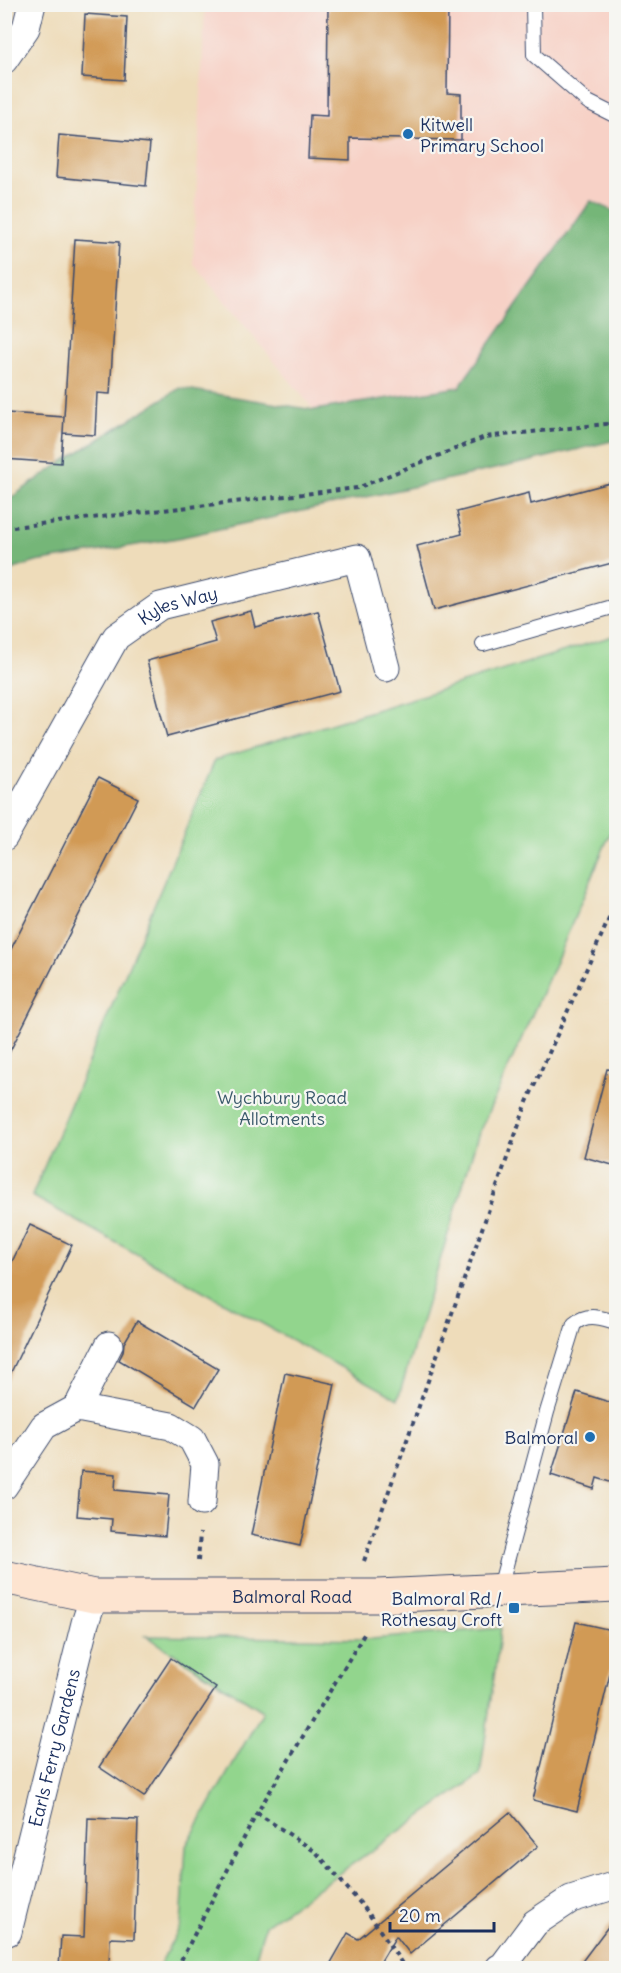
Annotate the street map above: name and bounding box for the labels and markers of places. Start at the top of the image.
place label: Kitwell Primary School [420,113,544,157]
marker: Kitwell Primary School [401,127,415,141]
place label: Balmoral [505,1426,578,1449]
marker: Balmoral [583,1430,597,1444]
place label: Balmoral Rd / Rothesay Croft [381,1587,502,1631]
marker: Balmoral Rd / Rothesay Croft [507,1601,521,1615]

